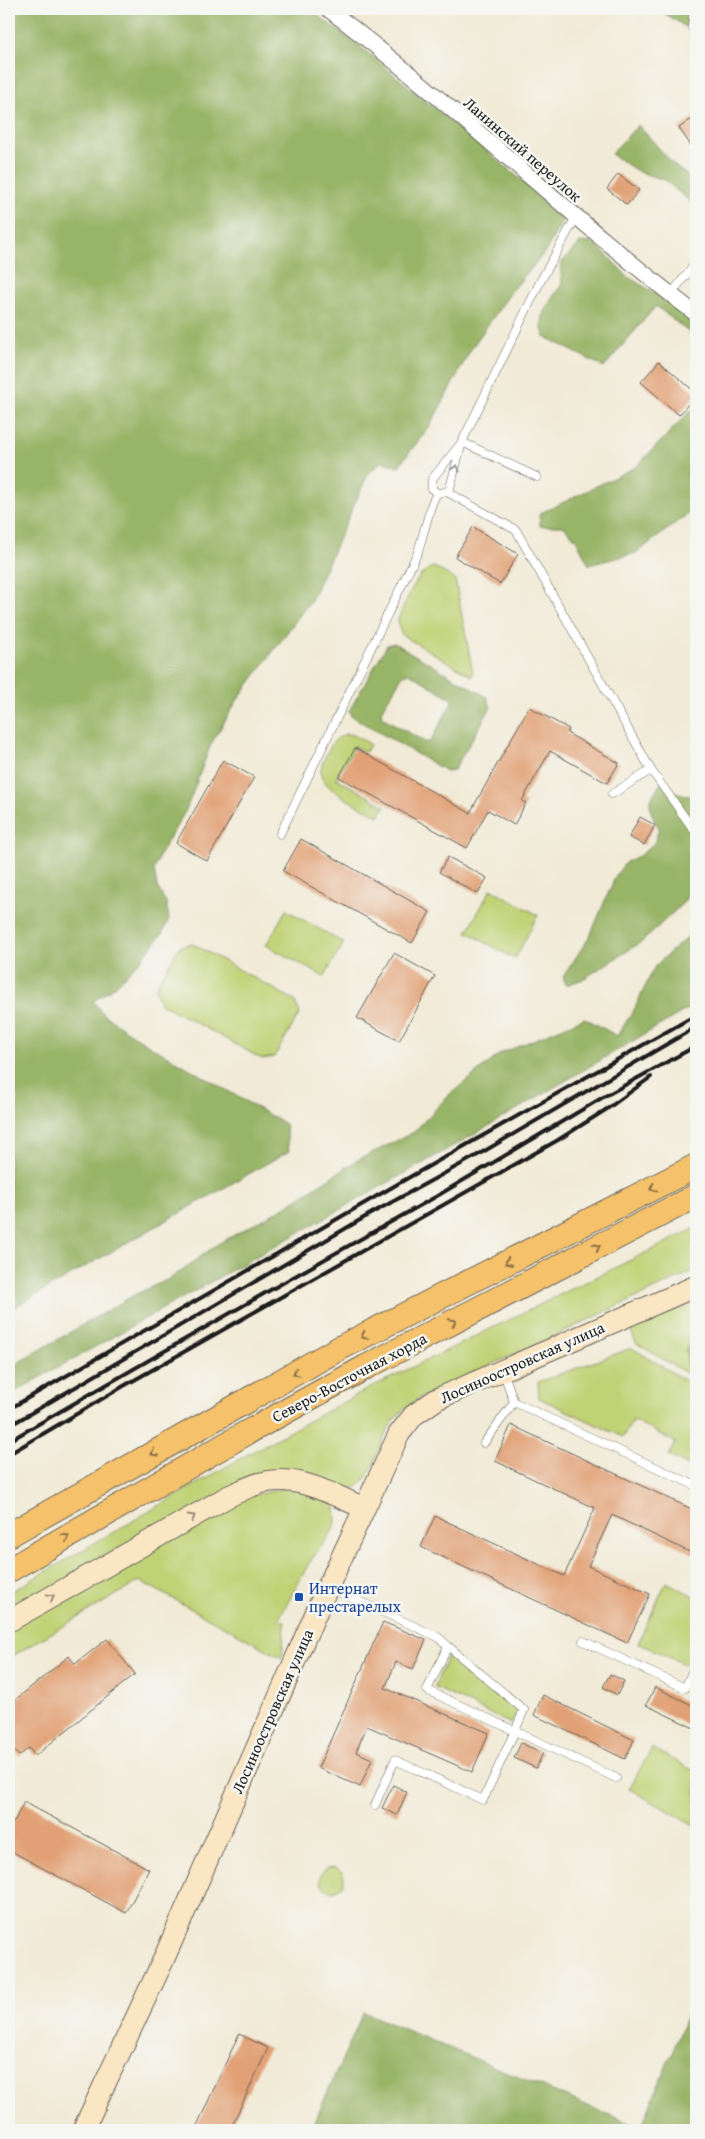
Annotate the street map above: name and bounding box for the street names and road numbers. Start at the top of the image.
street label: Ланинский переулок [459,91,588,208]
street label: Лосиноостровская улица [436,1315,608,1409]
street label: Северо-Восточная хорда [267,1326,431,1428]
street label: Лосиноостровская улица [225,1625,319,1797]

